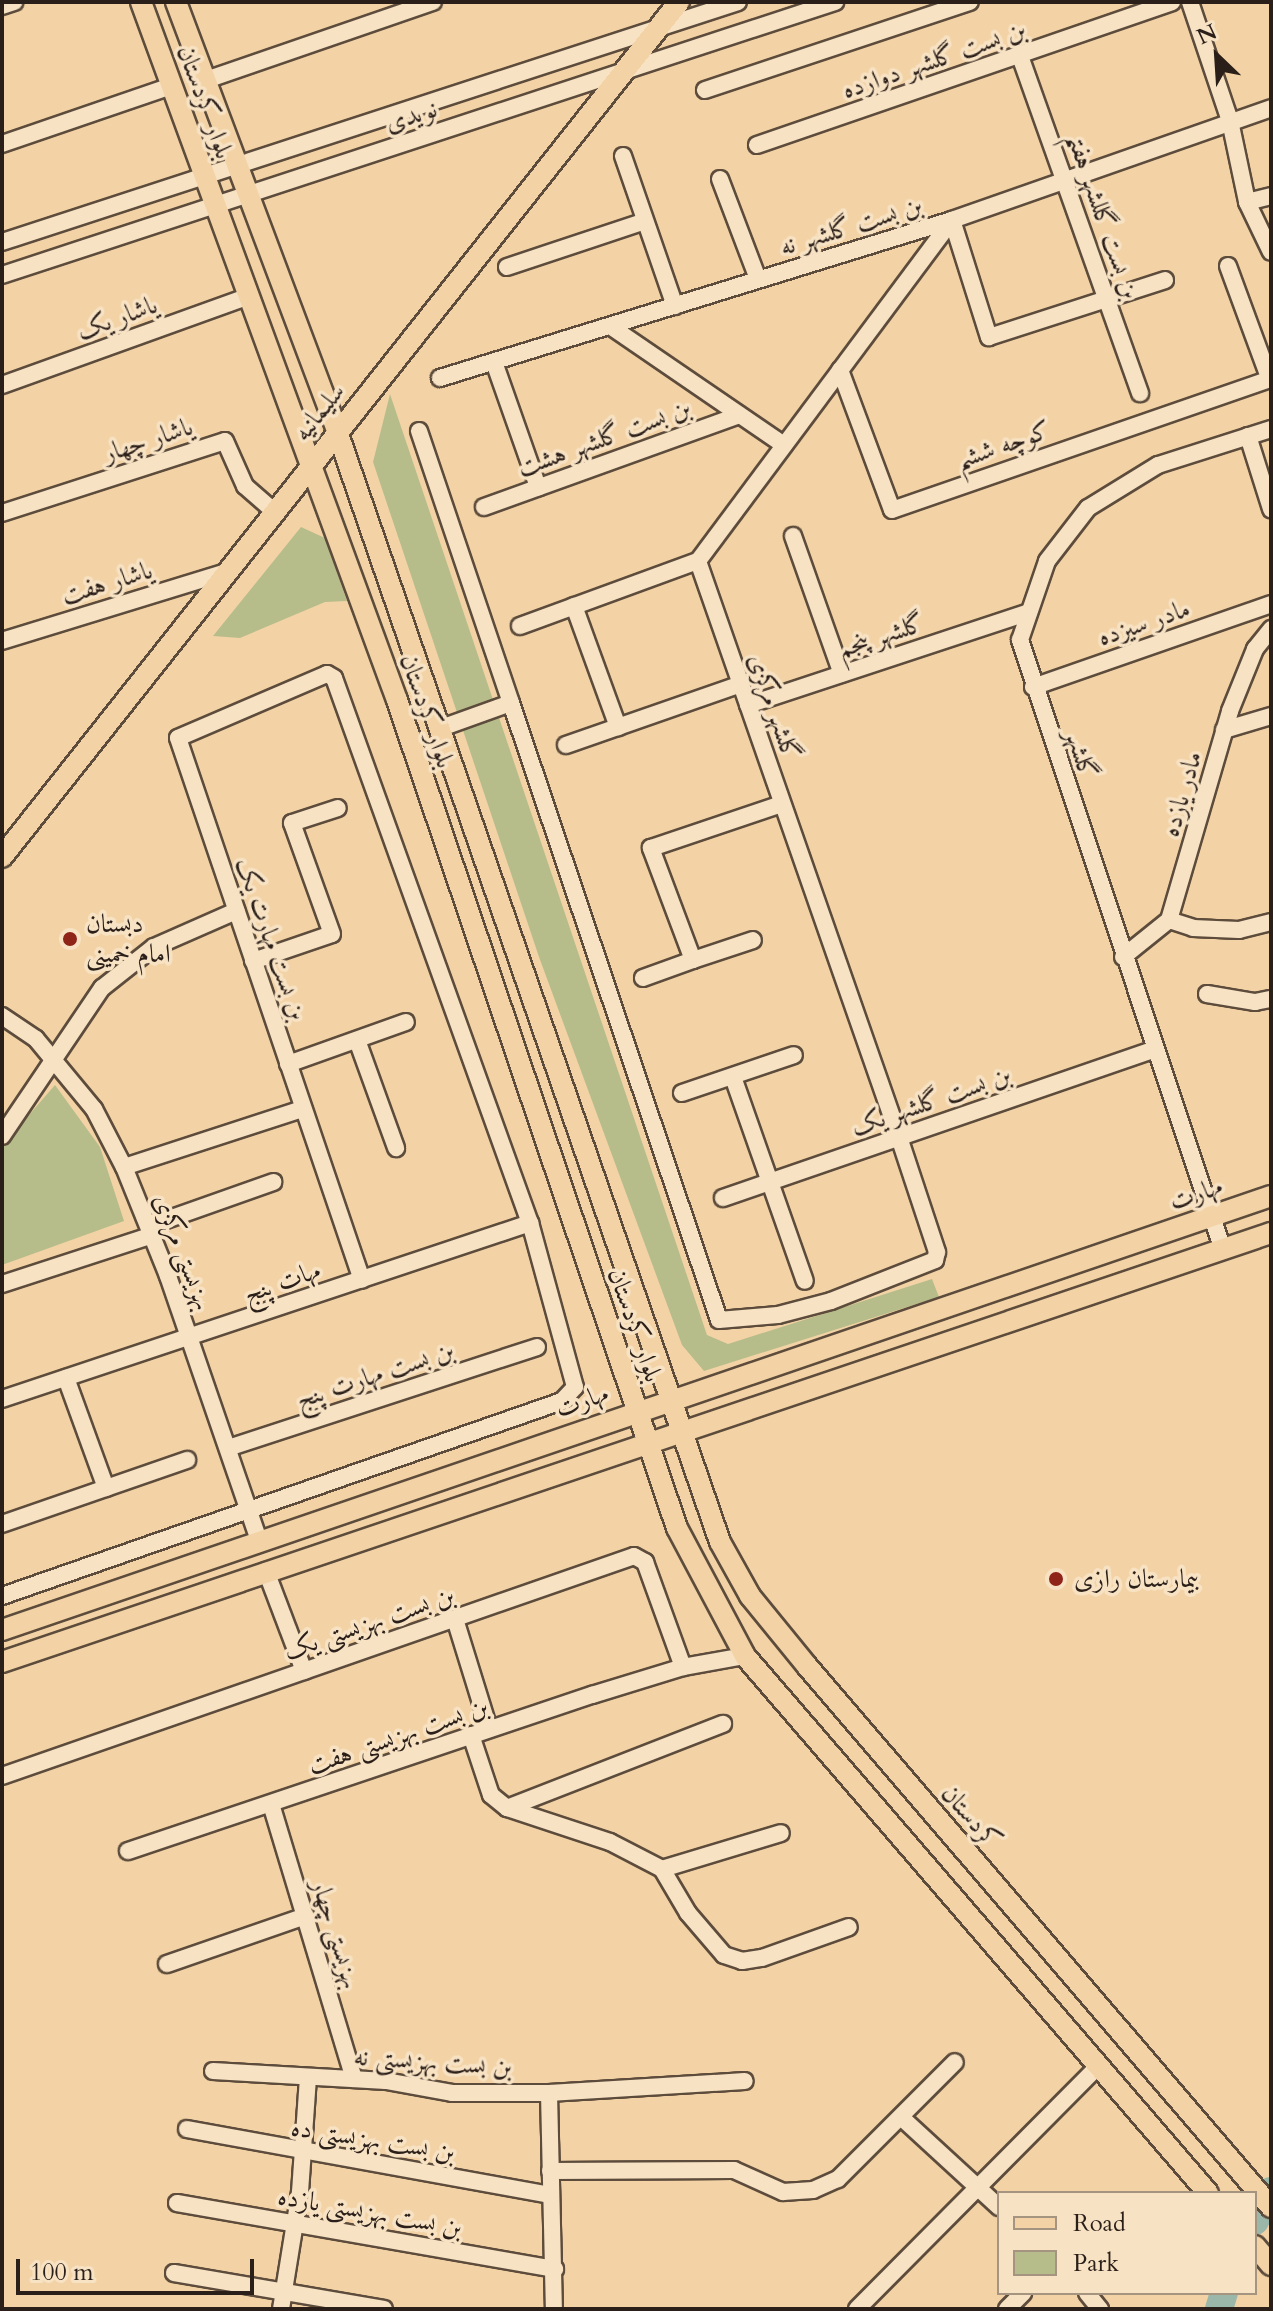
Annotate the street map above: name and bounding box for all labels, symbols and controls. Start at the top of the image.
street label: بن بست گلشهر دوازده [838,14,1030,106]
north arrow [1177,16,1257,96]
text: N [1192,17,1222,52]
street label: بلوار کردستان [170,41,240,163]
street label: نویدی [381,93,441,139]
street label: بن بست گللشهر هفتم [1060,129,1146,303]
street label: بن بست گلشهر نه [776,190,926,262]
street label: یاشار یک [73,289,161,347]
street label: سلیمانیه [286,377,352,447]
street label: بن بست گلشهر هشت [513,392,695,484]
street label: یاشار چهار [99,411,197,469]
street label: کوچه ششم [952,414,1054,476]
street label: یاشار هفت [58,554,156,612]
street label: مادر سیزده [1094,593,1194,653]
street label: گلشهر پنجم [834,607,928,665]
street label: بلوار کردستان [393,650,461,772]
street label: گلشهر مرکزی [741,650,807,764]
street label: گلشهر [1058,725,1104,783]
street label: مادر یازده [1155,748,1209,840]
street label: بن بست مهارت یک [229,853,313,1025]
place label: دبستان امام خمینی [86,908,171,970]
marker: دبستان امام خمینی [61,930,79,948]
street label: بن بست گلشهر یک [847,1059,1015,1143]
street label: مهارت [1165,1170,1227,1218]
street label: بهزیستی مرکزی [147,1189,219,1315]
street label: مهات پنج [239,1254,325,1310]
street label: بلوار کردستان [601,1264,669,1386]
street label: بن بست مهارت پنج [292,1335,458,1415]
street label: مهارت [551,1377,613,1425]
place label: بیمارستان رازی [1074,1563,1199,1595]
marker: بیمارستان رازی [1045,1568,1067,1590]
street label: بن بست بهزیستی یک [280,1579,458,1667]
street label: بن بست بهزیستی هفت [304,1691,492,1781]
street label: کردستان [934,1778,1008,1856]
street label: بهزیستی چهار [305,1876,367,1992]
street label: بن بست بهزیستی نه [353,2041,513,2083]
street label: بن بست بهزیستی ده [289,2112,457,2168]
street label: بن بست بهزیستی یازده [275,2180,465,2244]
legend [997,2191,1257,2295]
text: Road [1073,2207,1126,2240]
scale bar [20,2243,258,2293]
text: Park [1073,2247,1119,2280]
text: 100 m [30,2256,94,2289]

